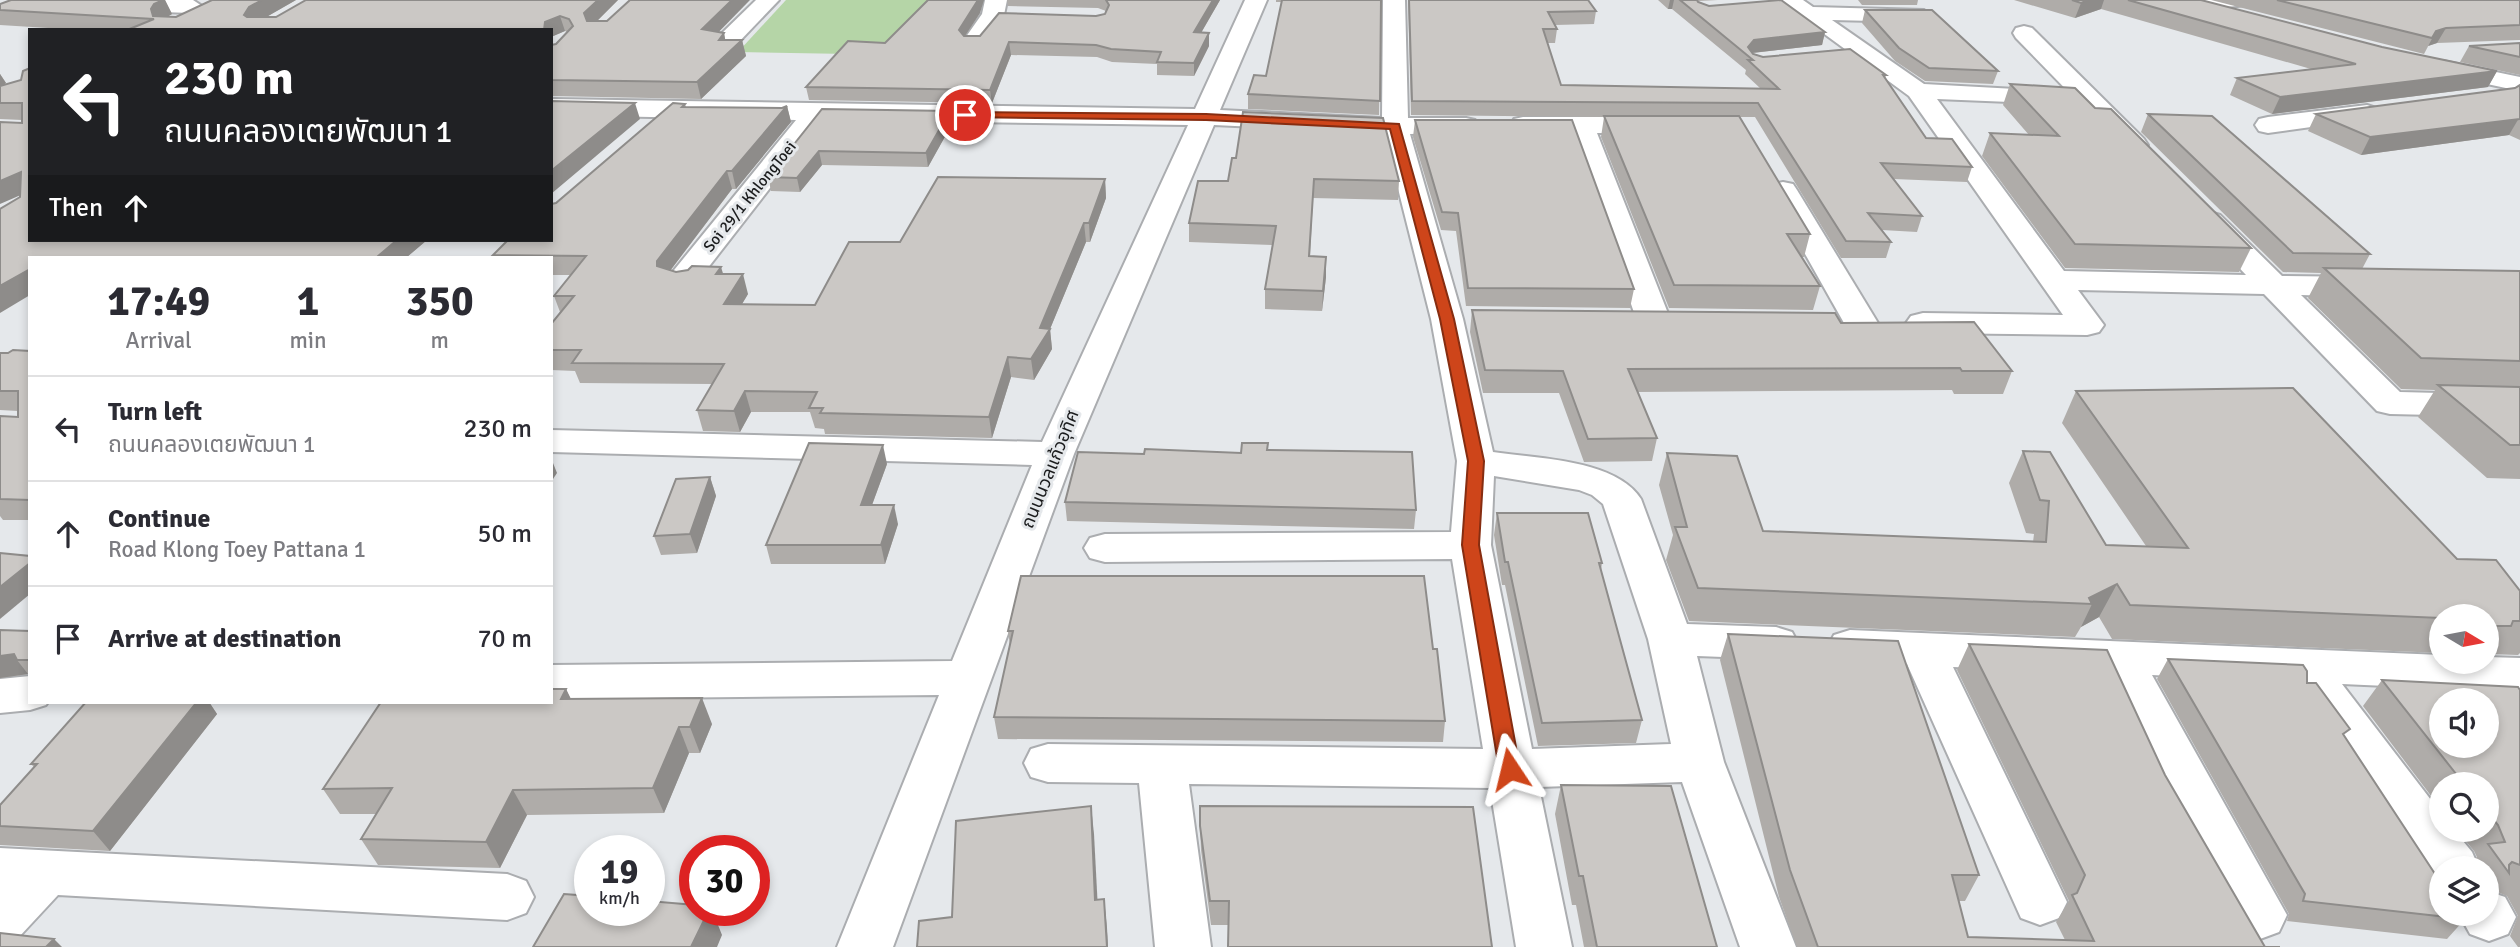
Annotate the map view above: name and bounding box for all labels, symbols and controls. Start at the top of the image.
text: 230 m [164,48,294,108]
icon: left [49,56,140,147]
pin [935,85,995,145]
icon: arrive [946,96,984,134]
text: ถนนคลองเตยพัฒนา 1 [164,112,453,151]
street label: Soi 29/1 KhlongToei [699,137,801,256]
icon: ahead [117,189,155,227]
text: Then [49,192,103,224]
text: 17:49 [107,276,210,327]
text: 1 [297,276,319,327]
text: 350 [406,276,474,327]
text: Arrival [126,326,192,355]
text: min [289,326,327,355]
text: m [431,326,449,355]
text: Turn left [108,396,202,428]
street label: ถนนนวลแก้วอุทิศ [1016,407,1084,531]
icon: left [49,410,87,448]
text: 230 m [463,413,532,445]
text: ถนนคลองเตยพัฒนา 1 [108,430,315,459]
text: Continue [108,503,210,535]
icon: ahead [49,515,87,553]
text: 50 m [477,518,532,550]
text: Road Klong Toey Pattana 1 [108,535,366,564]
north arrow [2429,604,2499,674]
map controls [2429,604,2499,926]
icon: arrive [49,620,87,658]
text: Arrive at destination [108,623,341,655]
text: 70 m [477,623,532,655]
button: sound [2429,688,2499,758]
position arrow [1473,732,1547,806]
button: search [2429,772,2499,842]
speed limit sign: 30 [679,835,770,926]
text: 19 [601,850,638,893]
button: layers [2429,856,2499,926]
text: km/h [599,887,640,909]

